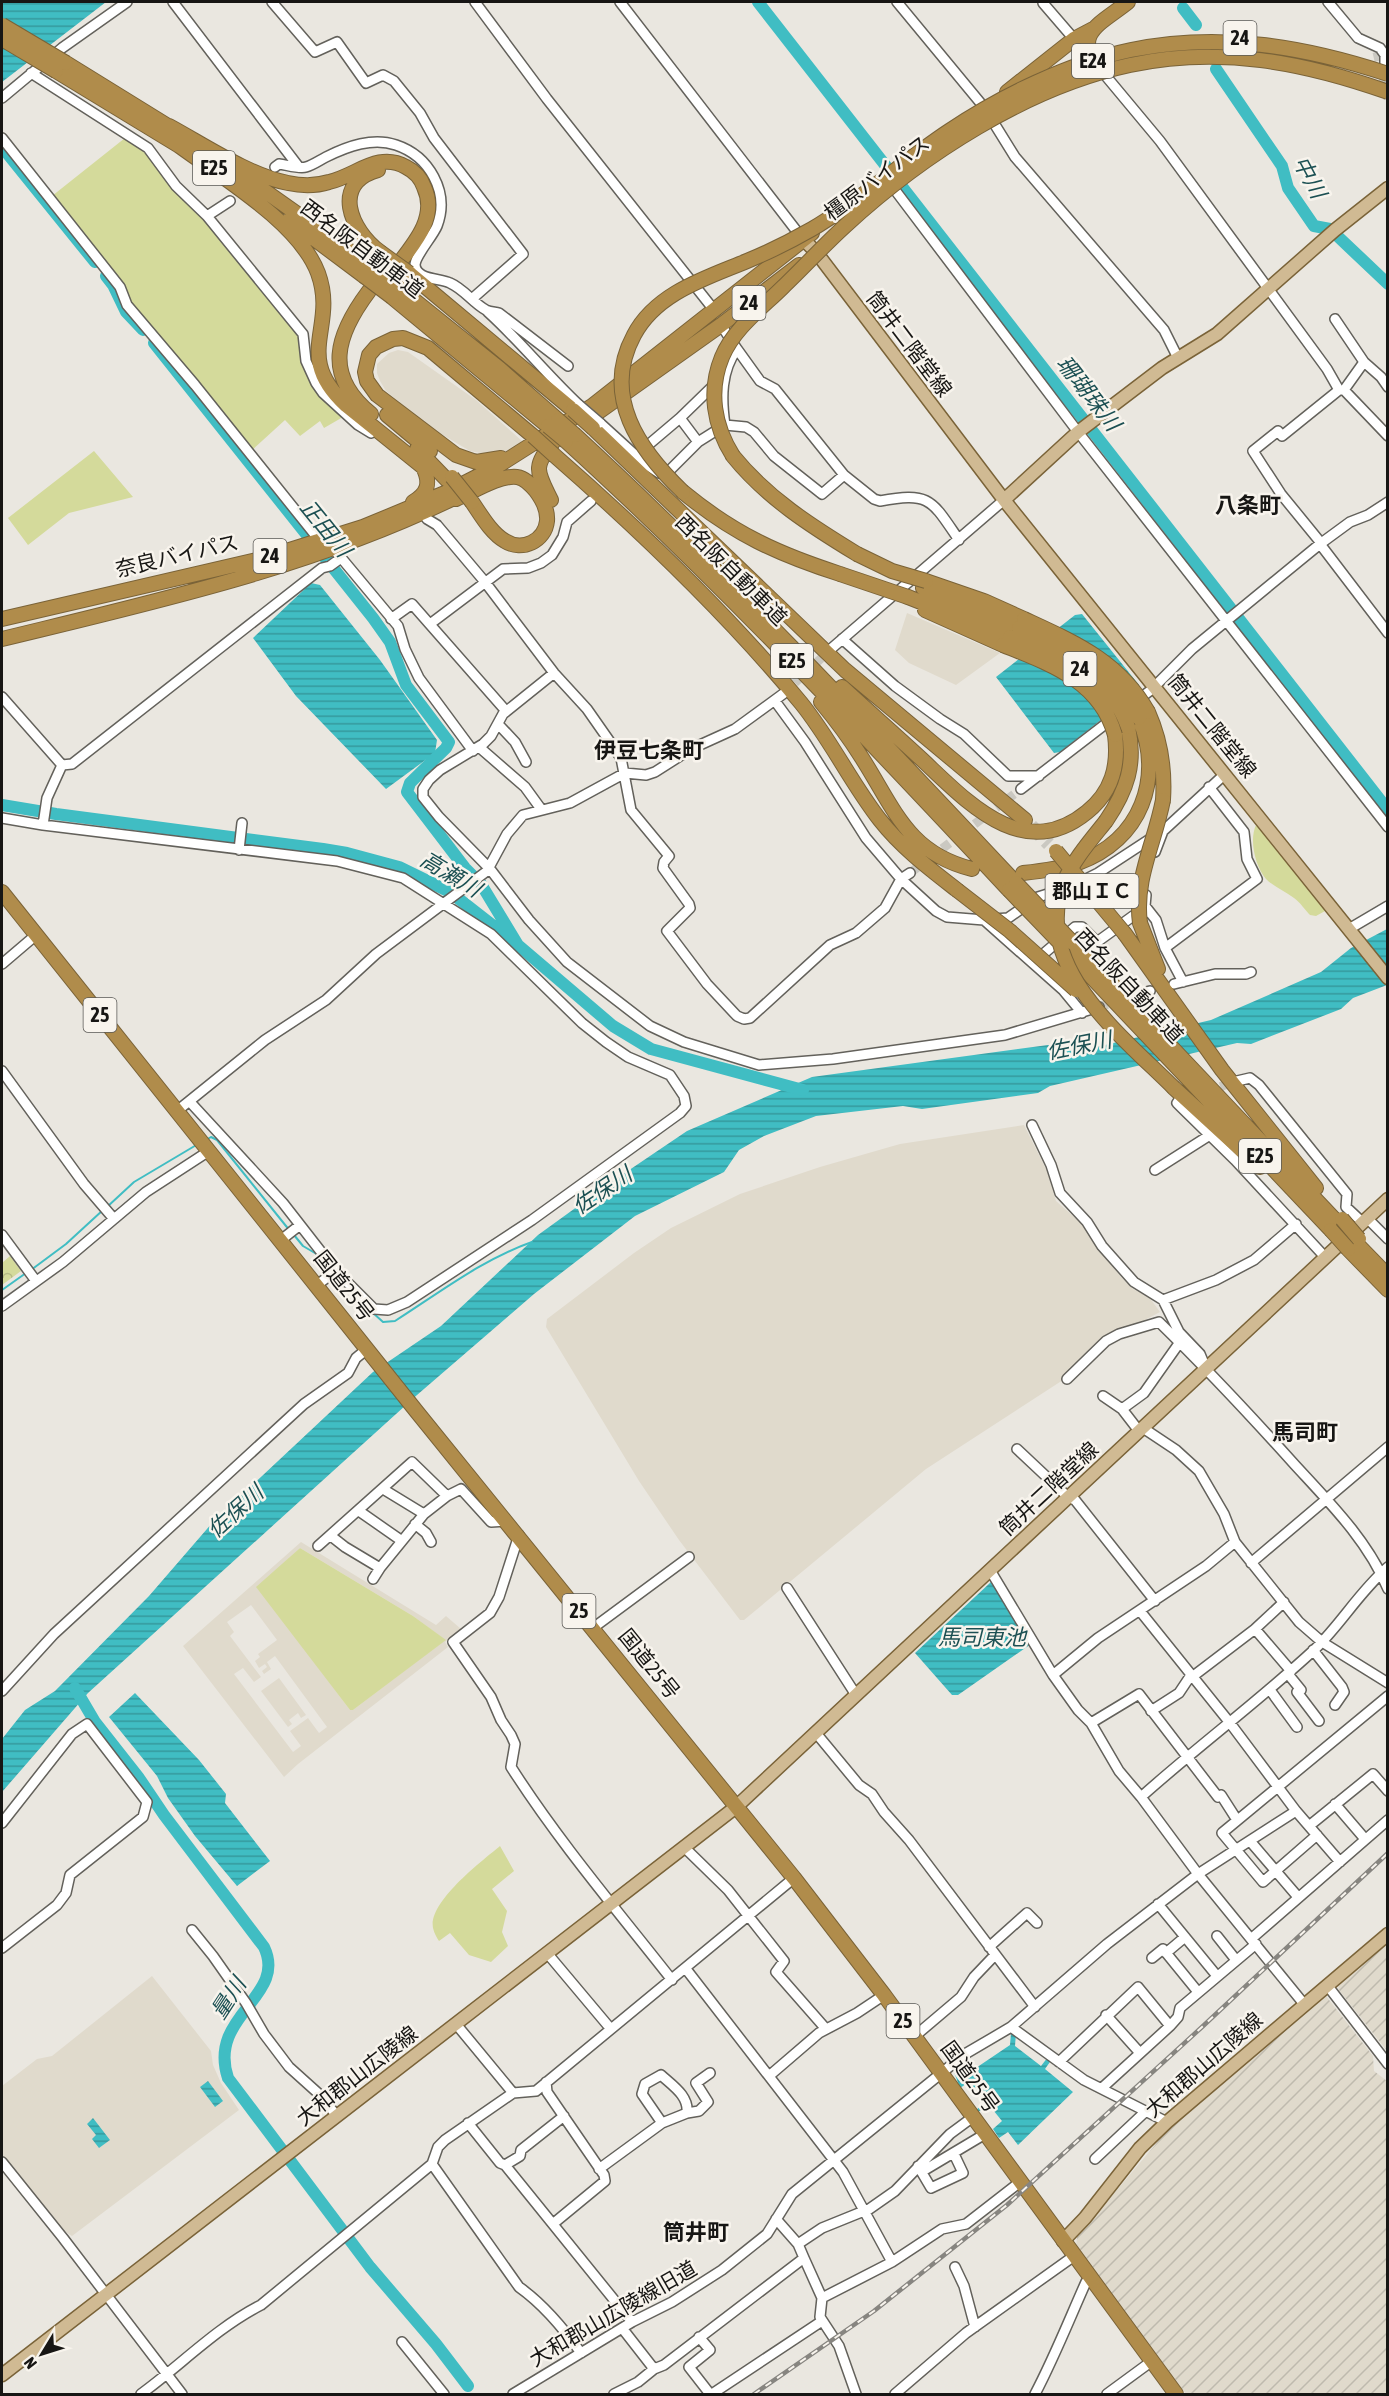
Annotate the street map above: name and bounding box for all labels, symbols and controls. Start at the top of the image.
road number: 24 [1224,21,1256,55]
road number: E24 [1072,44,1114,78]
street label: 橿原バイパス [819,130,934,225]
road number: E25 [193,151,235,185]
water label: 中川 [1288,151,1333,204]
street label: 西名阪自動車道 [297,194,429,302]
road number: 24 [732,286,766,320]
street label: 筒井二階堂線 [862,286,957,401]
water label: 珊瑚珠川 [1052,350,1128,437]
district label: 八条町 [1215,492,1281,518]
water label: 正田川 [295,494,358,563]
street label: 西名阪自動車道 [671,509,792,630]
street label: 奈良バイパス [113,529,241,581]
road number: 24 [254,539,286,573]
road number: E25 [771,644,813,678]
road number: 24 [1064,652,1096,686]
street label: 筒井二階堂線 [1164,669,1262,782]
district label: 伊豆七条町 [594,737,704,763]
water label: 高瀬川 [416,846,488,903]
road number: 郡山ＩＣ [1046,874,1138,908]
street label: 西名阪自動車道 [1071,923,1189,1047]
road number: 25 [84,998,116,1032]
water label: 佐保川 [1044,1026,1116,1064]
road number: E25 [1239,1139,1281,1173]
water label: 佐保川 [567,1160,638,1219]
street label: 国道25号 [310,1245,380,1325]
district label: 馬司町 [1272,1419,1338,1445]
street label: 筒井二階堂線 [994,1437,1103,1540]
water label: 佐保川 [202,1478,270,1543]
road number: 25 [562,1594,596,1628]
street label: 国道25号 [614,1624,685,1703]
water label: 馬司東池 [938,1624,1028,1650]
water label: 量川 [205,1971,252,2024]
road number: 25 [886,2004,920,2038]
street label: 大和郡山広陵線 [1140,2007,1267,2122]
street label: 大和郡山広陵線 [291,2021,422,2130]
street label: 国道25号 [937,2036,1005,2117]
district label: 筒井町 [663,2219,729,2245]
street label: 大和郡山広陵線旧道 [525,2255,700,2371]
north arrow [12,2324,72,2384]
text: N [20,2354,40,2373]

